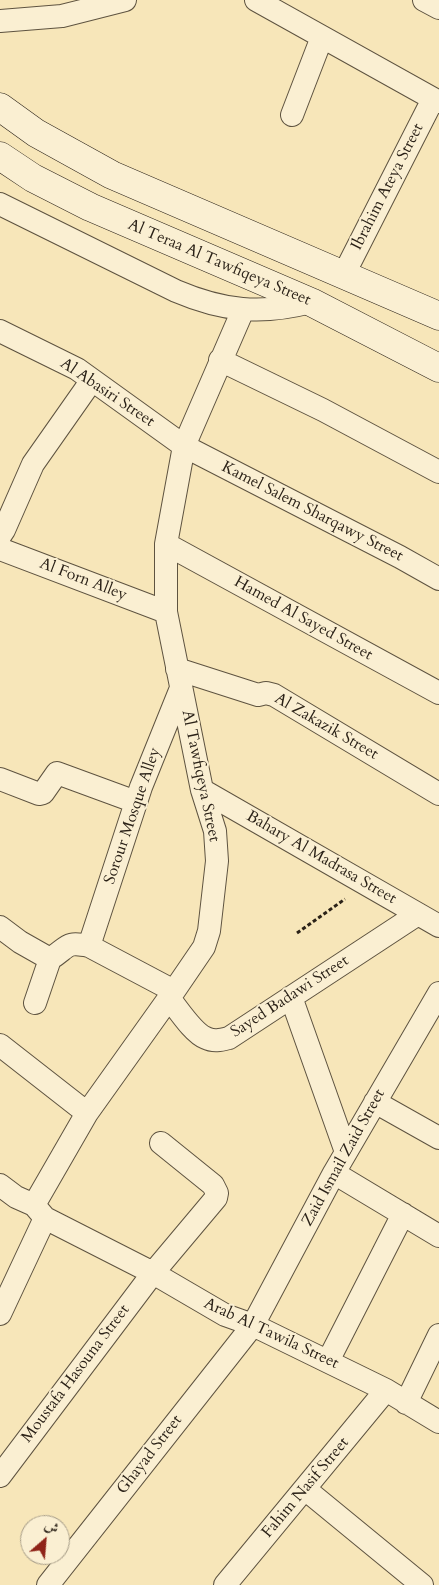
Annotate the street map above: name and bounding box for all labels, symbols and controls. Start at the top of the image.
street label: Ibrahim Ateya Street [348,120,428,254]
street label: Al Teraa Al Tawfiqeya Street [125,216,313,310]
street label: Al Abasiri Street [56,354,158,432]
street label: Kamel Salem Sharqawy Street [218,458,406,566]
street label: Al Forn Alley [37,555,129,605]
street label: Hamed Al Sayed Street [230,573,376,665]
street label: Al Zakazik Street [271,690,381,764]
street label: Al Tawfiqeya Street [177,708,223,844]
street label: Sorour Mosque Alley [101,745,165,887]
street label: Bahary Al Madrasa Street [243,807,399,909]
street label: Sayed Badawi Street [227,952,353,1042]
street label: Zaid Ismail Zaid Street [298,1086,390,1230]
street label: Arab Al Tawila Street [201,1294,341,1374]
street label: Moustafa Hasouna Street [18,1301,134,1447]
street label: Ghayad Street [113,1412,187,1498]
street label: Fahim Nasif Street [258,1434,354,1542]
north arrow [20,1515,70,1565]
text: ش [41,1515,62,1539]

